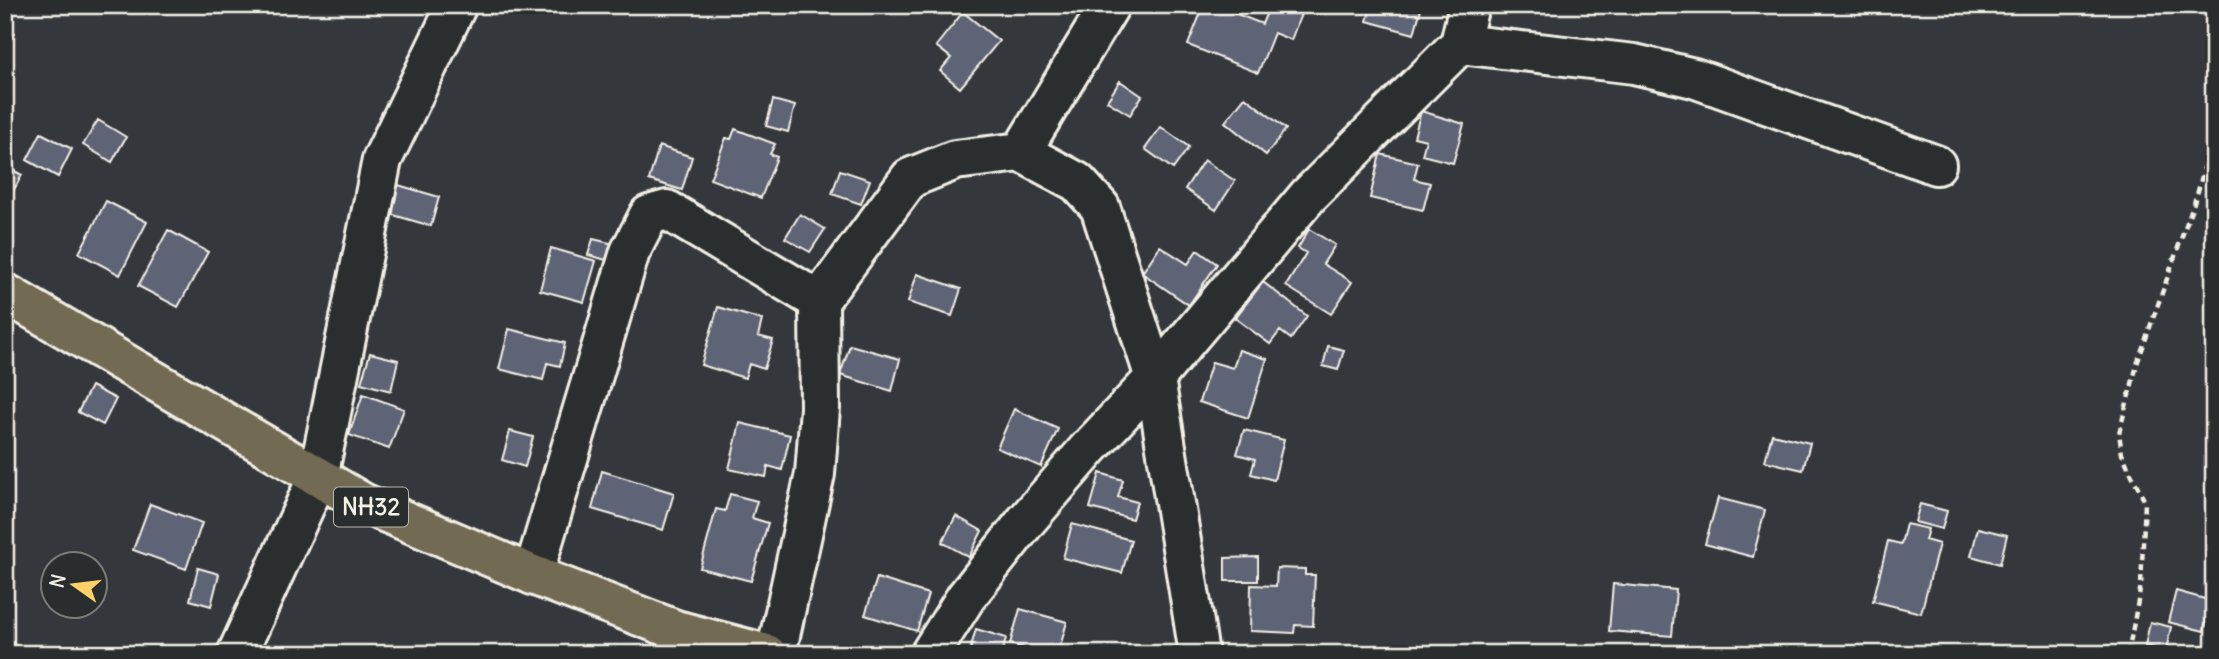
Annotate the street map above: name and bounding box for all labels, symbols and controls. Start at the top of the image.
road number: NH32 [334,488,408,526]
north arrow [38,550,108,620]
text: N [44,572,71,590]

